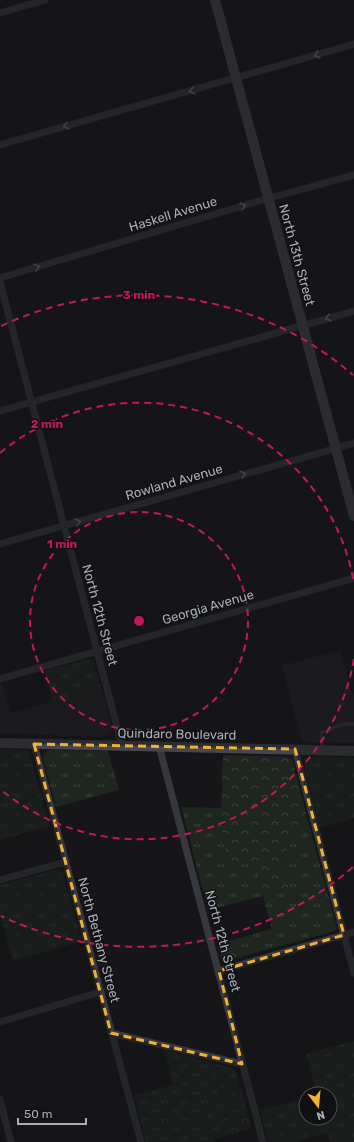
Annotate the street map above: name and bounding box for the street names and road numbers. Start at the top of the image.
street label: Haskell Avenue [127,193,219,235]
street label: North 13th Street [276,202,318,308]
street label: Rowland Avenue [124,461,224,503]
street label: North 12th Street [79,563,121,667]
street label: Georgia Avenue [160,587,256,628]
street label: Quindaro Boulevard [117,725,237,743]
street label: North Bethany Street [75,876,123,1004]
street label: North 12th Street [202,889,244,993]

